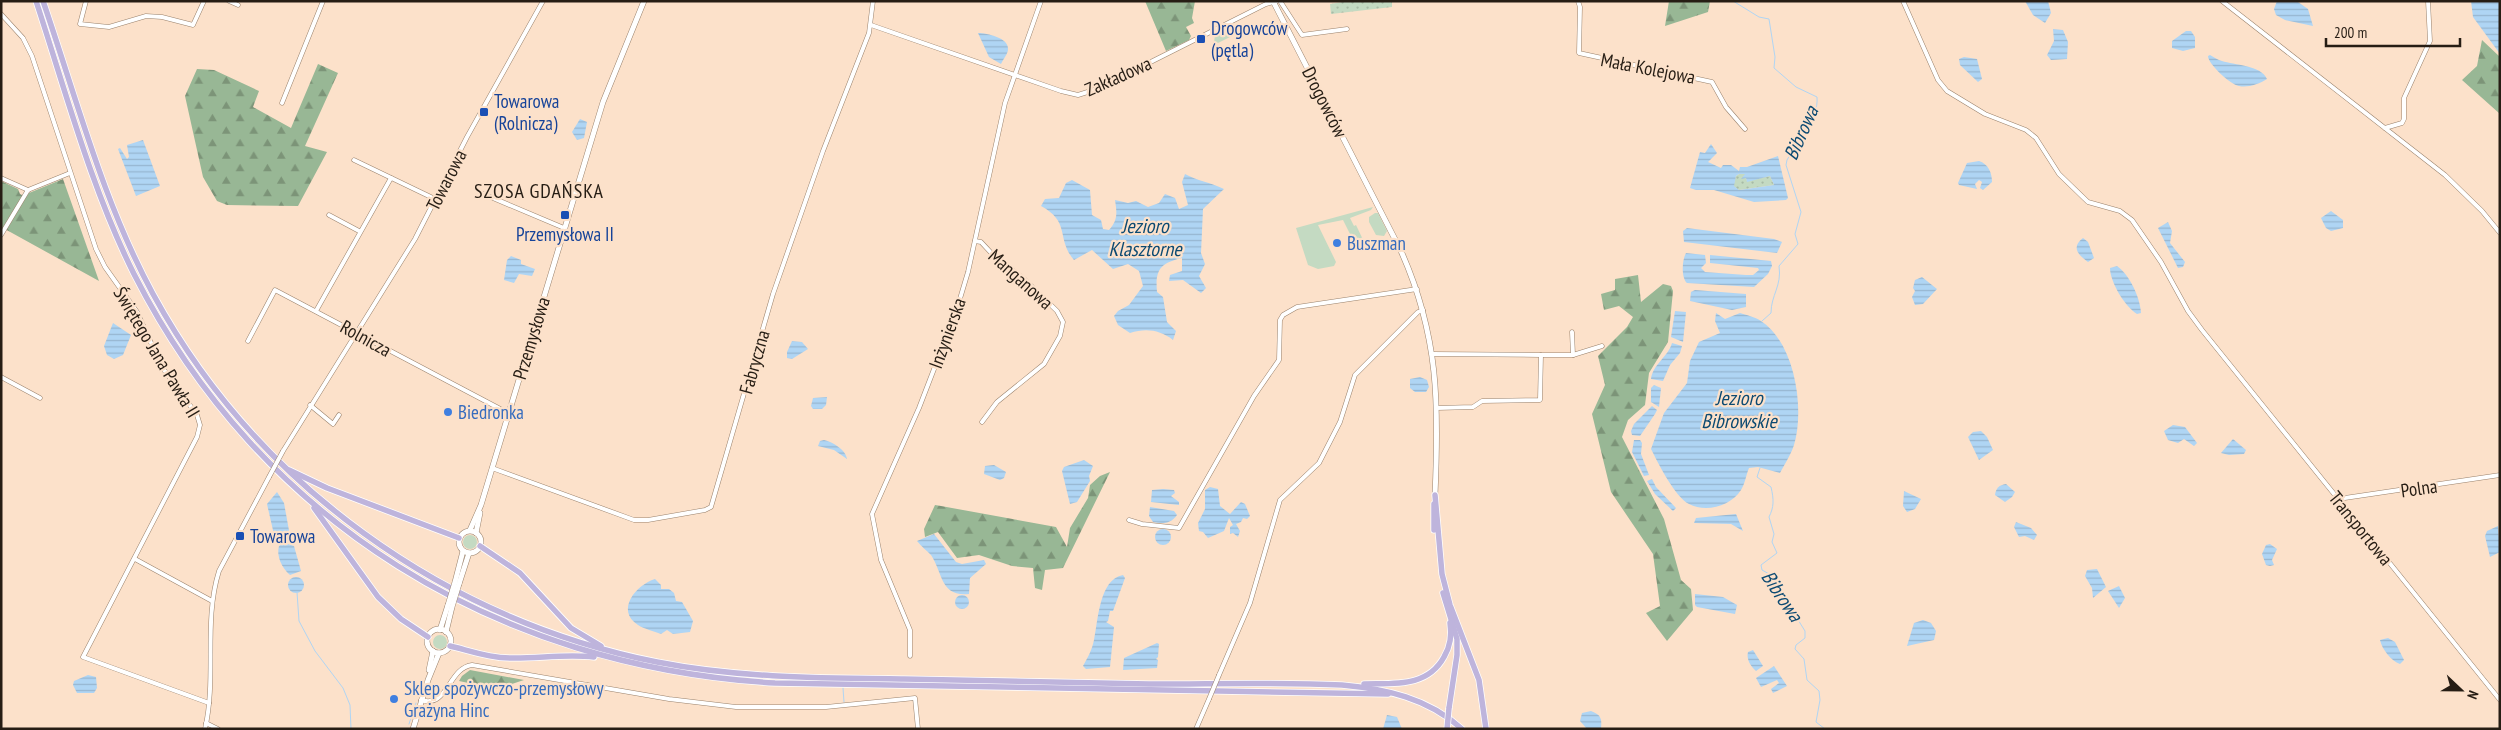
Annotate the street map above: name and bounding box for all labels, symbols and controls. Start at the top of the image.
scale bar [2326,15,2460,47]
place label: Drogowców (pętla) [1211,16,1288,62]
text: 200 m [2334,23,2367,42]
marker: Drogowców (pętla) [1195,33,1207,45]
street label: Mała Kolejowa [1599,47,1697,89]
street label: Zakładowa [1081,51,1155,101]
street label: Drogowców [1297,63,1353,142]
place label: Towarowa (Rolnicza) [494,89,559,135]
water label: Bibrowa [1778,101,1825,164]
marker: Towarowa (Rolnicza) [478,106,490,118]
street label: Towarowa [420,145,472,215]
district label: SZOSA GDAŃSKA [474,178,604,204]
marker: Przemysłowa II [559,209,571,221]
water label: Jezioro Klasztorne [1109,213,1183,262]
place label: Przemysłowa II [516,222,614,246]
place label: Buszman [1347,231,1406,255]
marker: Buszman [1331,237,1343,249]
street label: Manganowa [984,244,1058,314]
street label: Świętego Jana Pawła II [109,282,205,422]
street label: Przemysłowa [507,294,555,382]
street label: Inżynierska [923,294,971,372]
street label: Rolnicza [336,314,396,362]
street label: Fabryczna [733,327,775,397]
water label: Jezioro Bibrowskie [1701,385,1778,434]
place label: Biedronka [458,400,524,424]
marker: Biedronka [442,406,454,418]
street label: Polna [2399,474,2439,502]
street label: Transportowa [2324,486,2398,570]
place label: Towarowa [250,524,315,548]
marker: Towarowa [234,530,246,542]
water label: Bibrowa [1756,565,1809,627]
north arrow [2436,665,2486,715]
place label: Sklep spożywczo-przemysłowy Grażyna Hinc [404,676,604,722]
text: N [2463,688,2483,702]
marker: Sklep spożywczo-przemysłowy Grażyna Hinc [388,693,400,705]

